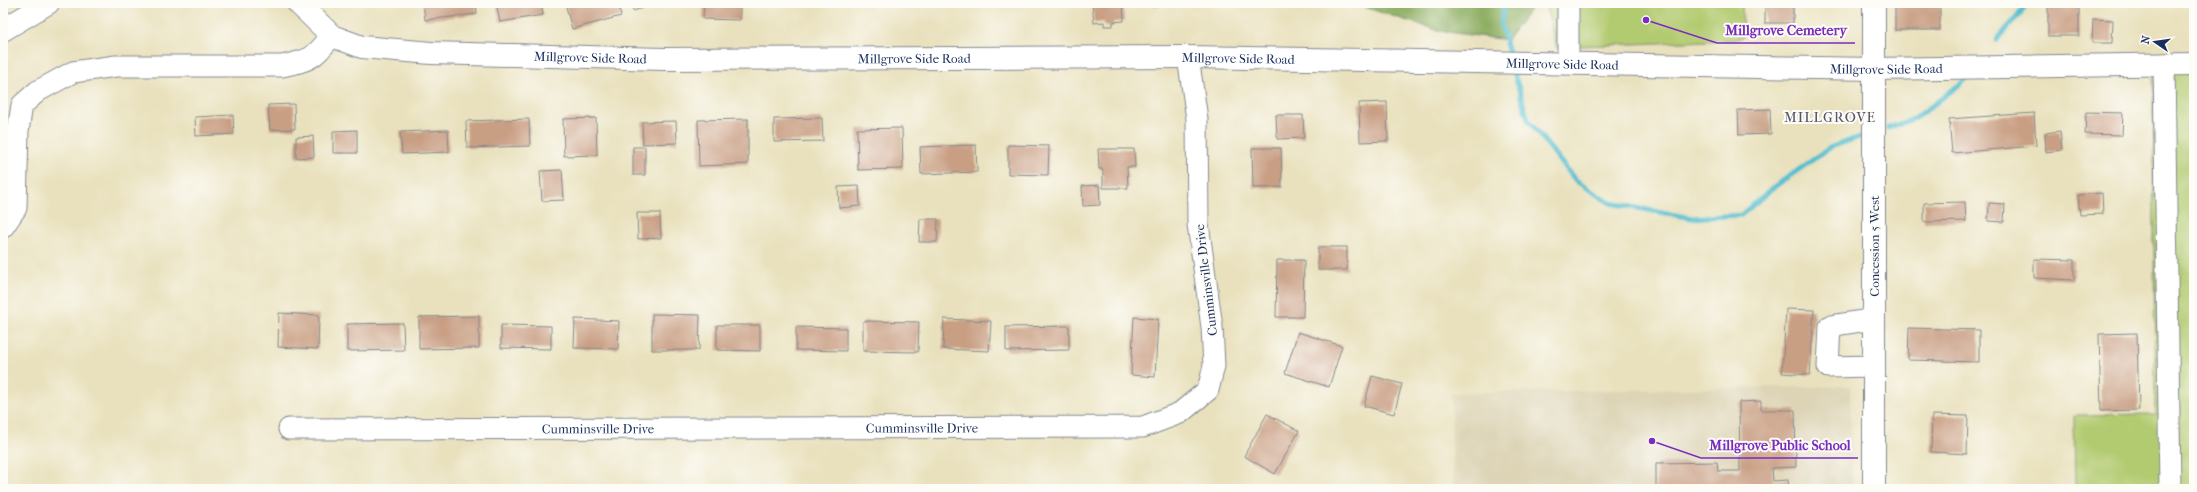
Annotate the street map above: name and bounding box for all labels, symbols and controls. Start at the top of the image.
callout: Millgrove Cemetery [1717,17,1855,43]
text: Millgrove Cemetery [1724,22,1848,39]
north arrow [2135,22,2175,62]
text: N [2138,34,2153,45]
street label: Millgrove Side Road [534,48,648,66]
street label: Millgrove Side Road [1182,49,1296,66]
street label: Millgrove Side Road [858,50,972,66]
street label: Millgrove Side Road [1506,55,1620,72]
street label: Millgrove Side Road [1830,60,1944,77]
district label: MILLGROVE [1784,109,1876,126]
street label: Concession 5 West [1867,195,1882,297]
street label: Cumminsville Drive [1192,223,1220,337]
street label: Cumminsville Drive [866,420,979,435]
street label: Cumminsville Drive [542,421,655,436]
callout: Millgrove Public School [1701,432,1858,458]
text: Millgrove Public School [1708,437,1851,454]

